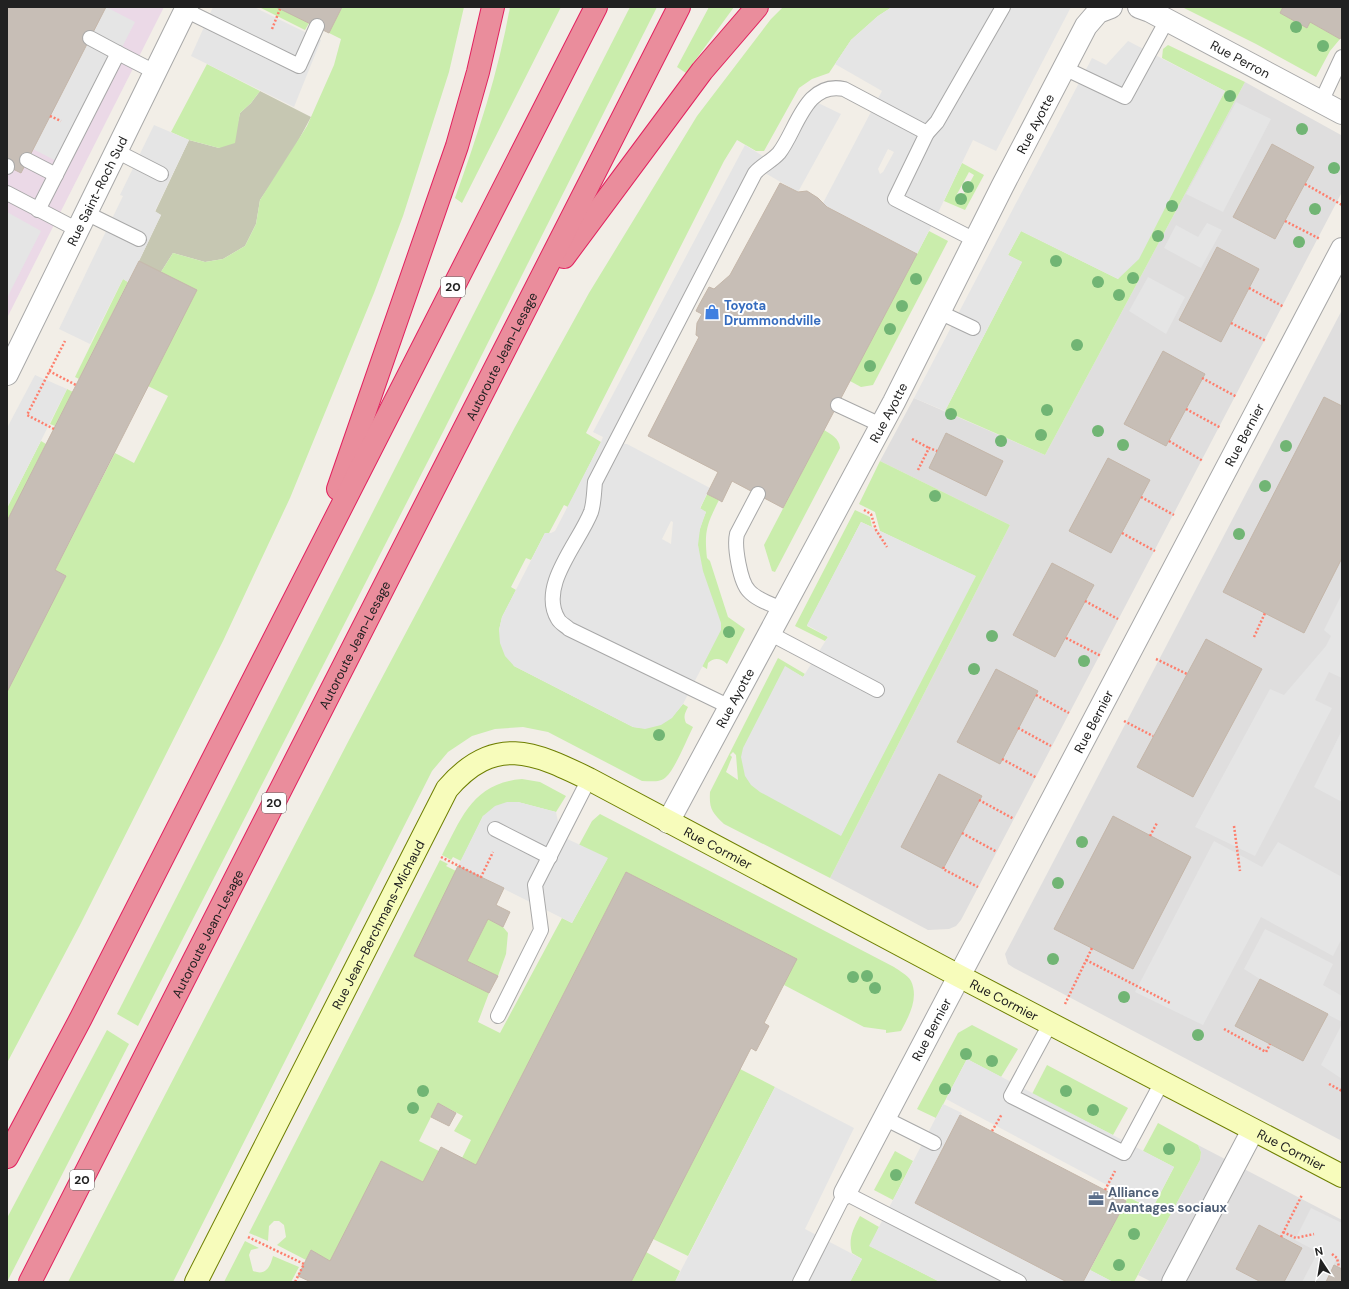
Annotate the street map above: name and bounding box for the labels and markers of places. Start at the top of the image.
place label: Toyota Drummondville [724,297,821,329]
shop icon: Toyota Drummondville [703,303,721,321]
place label: Alliance Avantages sociaux [1108,1184,1228,1216]
office icon: Alliance Avantages sociaux [1087,1190,1105,1208]

